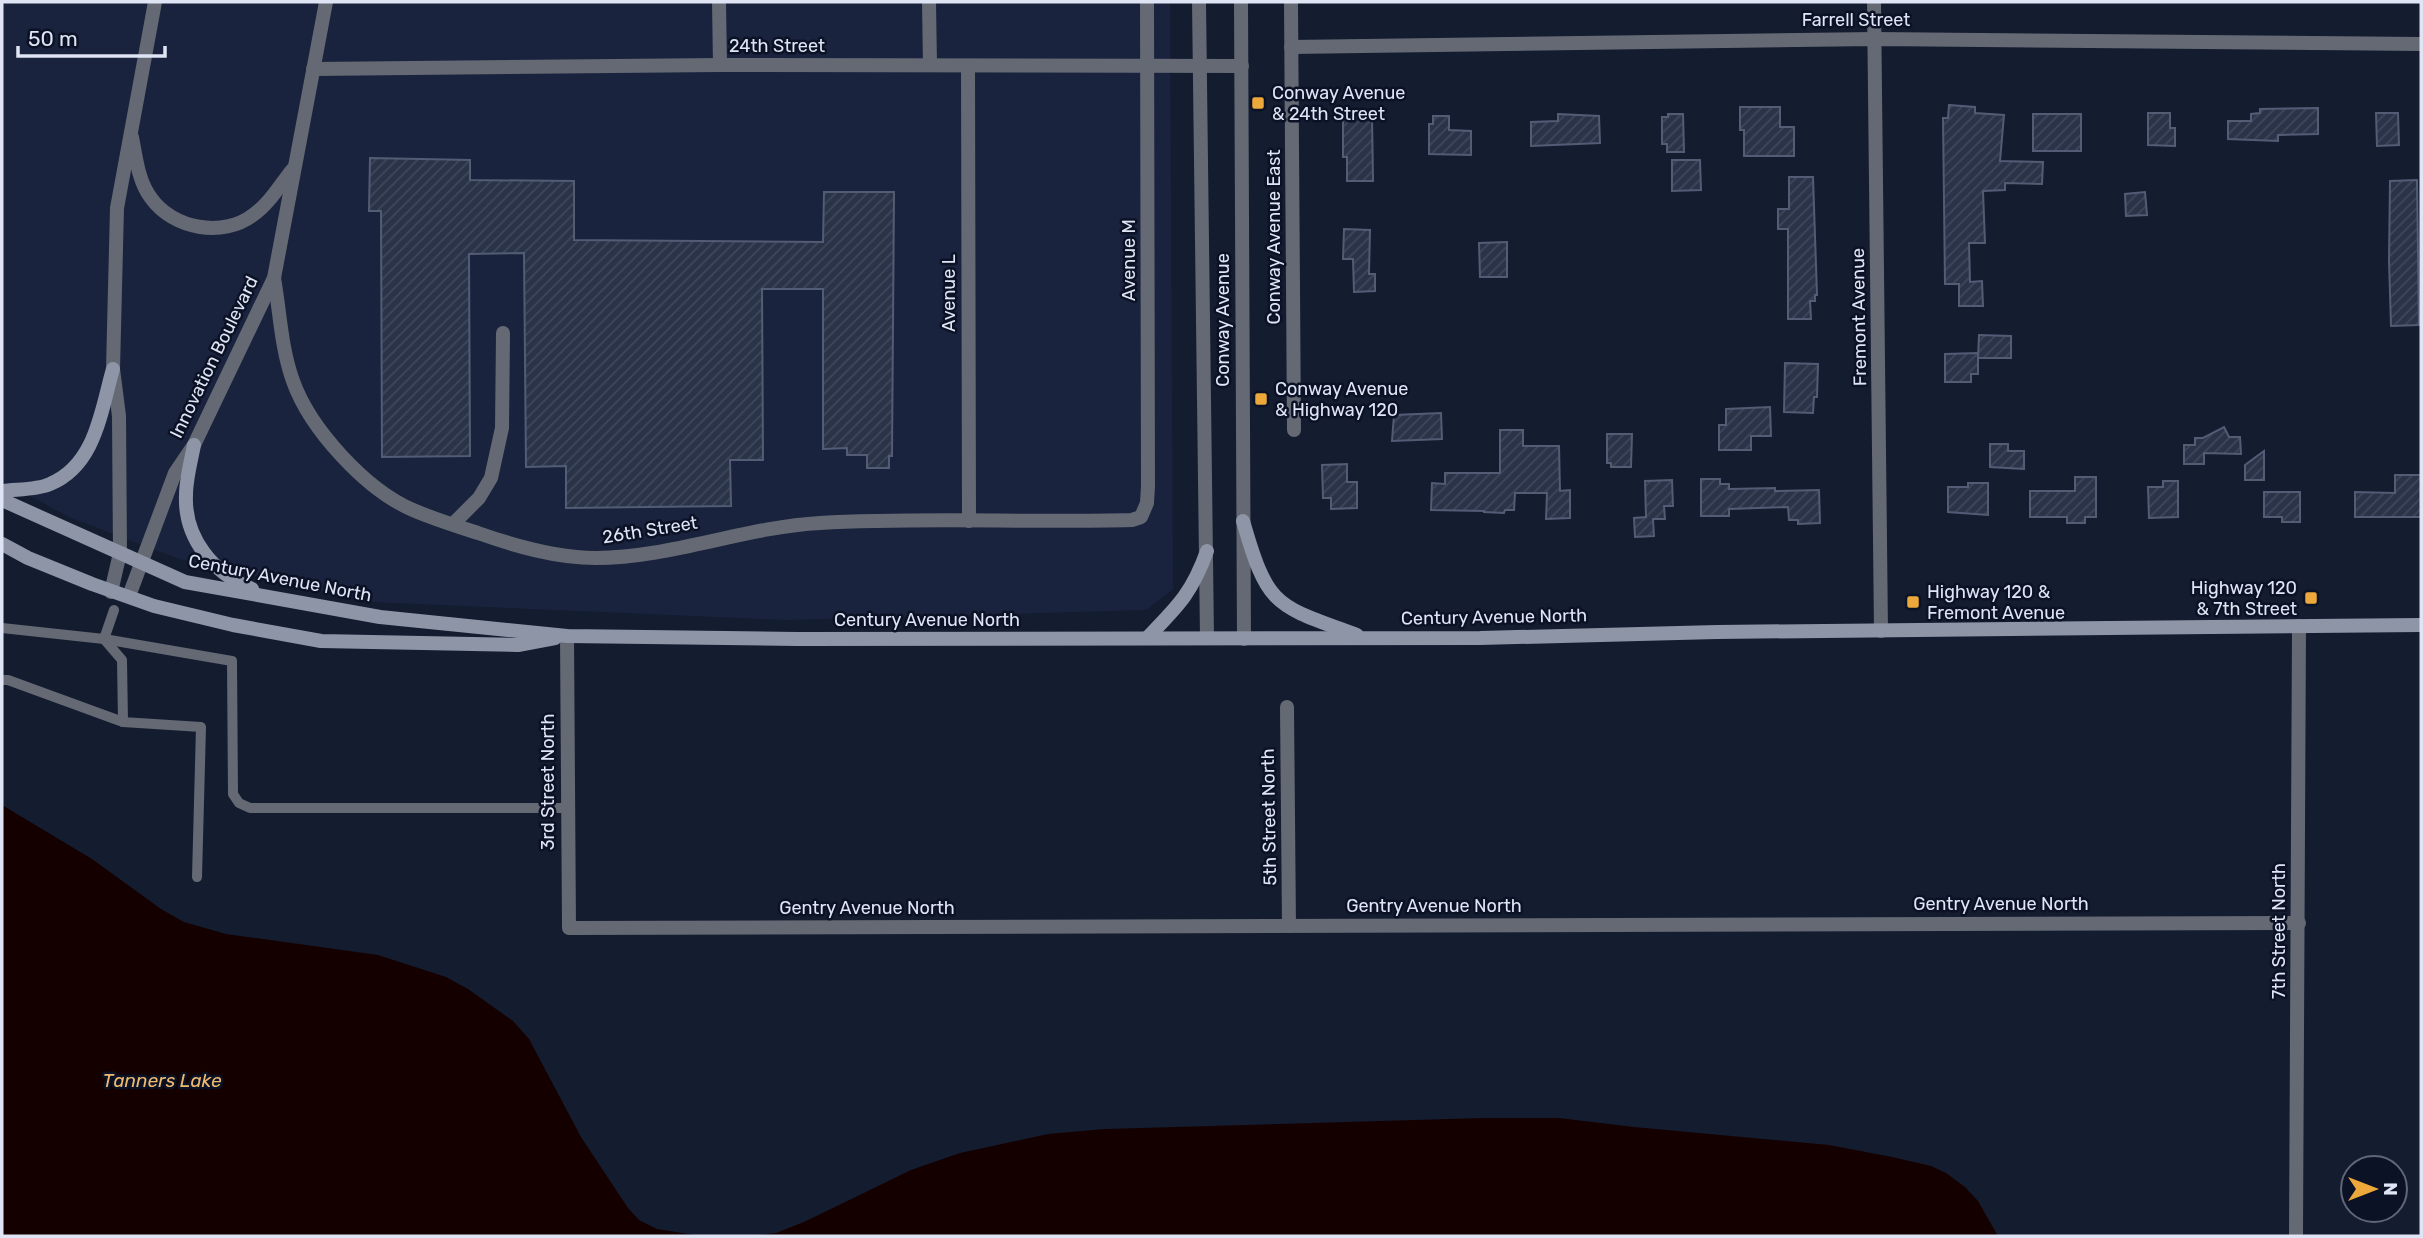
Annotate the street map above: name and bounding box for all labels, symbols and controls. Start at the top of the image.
street label: Farrell Street [1802,9,1910,31]
scale bar [18,14,164,58]
text: 50 m [28,26,78,51]
street label: 24th Street [729,35,825,57]
place label: Conway Avenue & 24th Street [1272,82,1405,125]
marker: Conway Avenue & 24th Street [1250,95,1266,111]
street label: Conway Avenue East [1263,150,1285,324]
street label: Avenue M [1118,219,1140,301]
street label: Fremont Avenue [1847,248,1871,386]
street label: Conway Avenue [1212,253,1234,387]
street label: Avenue L [938,254,960,332]
street label: Innovation Boulevard [165,272,263,442]
place label: Conway Avenue & Highway 120 [1275,378,1408,421]
marker: Conway Avenue & Highway 120 [1253,391,1269,407]
street label: 26th Street [601,512,699,548]
street label: Century Avenue North [187,549,373,607]
place label: Highway 120 & 7th Street [2191,577,2297,620]
place label: Highway 120 & Fremont Avenue [1927,581,2065,624]
marker: Highway 120 & 7th Street [2303,590,2319,606]
marker: Highway 120 & Fremont Avenue [1905,594,1921,610]
street label: Century Avenue North [1401,604,1587,630]
street label: Century Avenue North [834,609,1020,631]
street label: 3rd Street North [537,714,559,850]
street label: 5th Street North [1257,748,1281,886]
street label: 7th Street North [2268,863,2290,999]
street label: Gentry Avenue North [1913,893,2089,915]
street label: Gentry Avenue North [1346,895,1522,917]
street label: Gentry Avenue North [779,897,955,919]
water label: Tanners Lake [103,1069,222,1092]
north arrow [2339,1154,2409,1224]
text: N [2379,1182,2402,1196]

